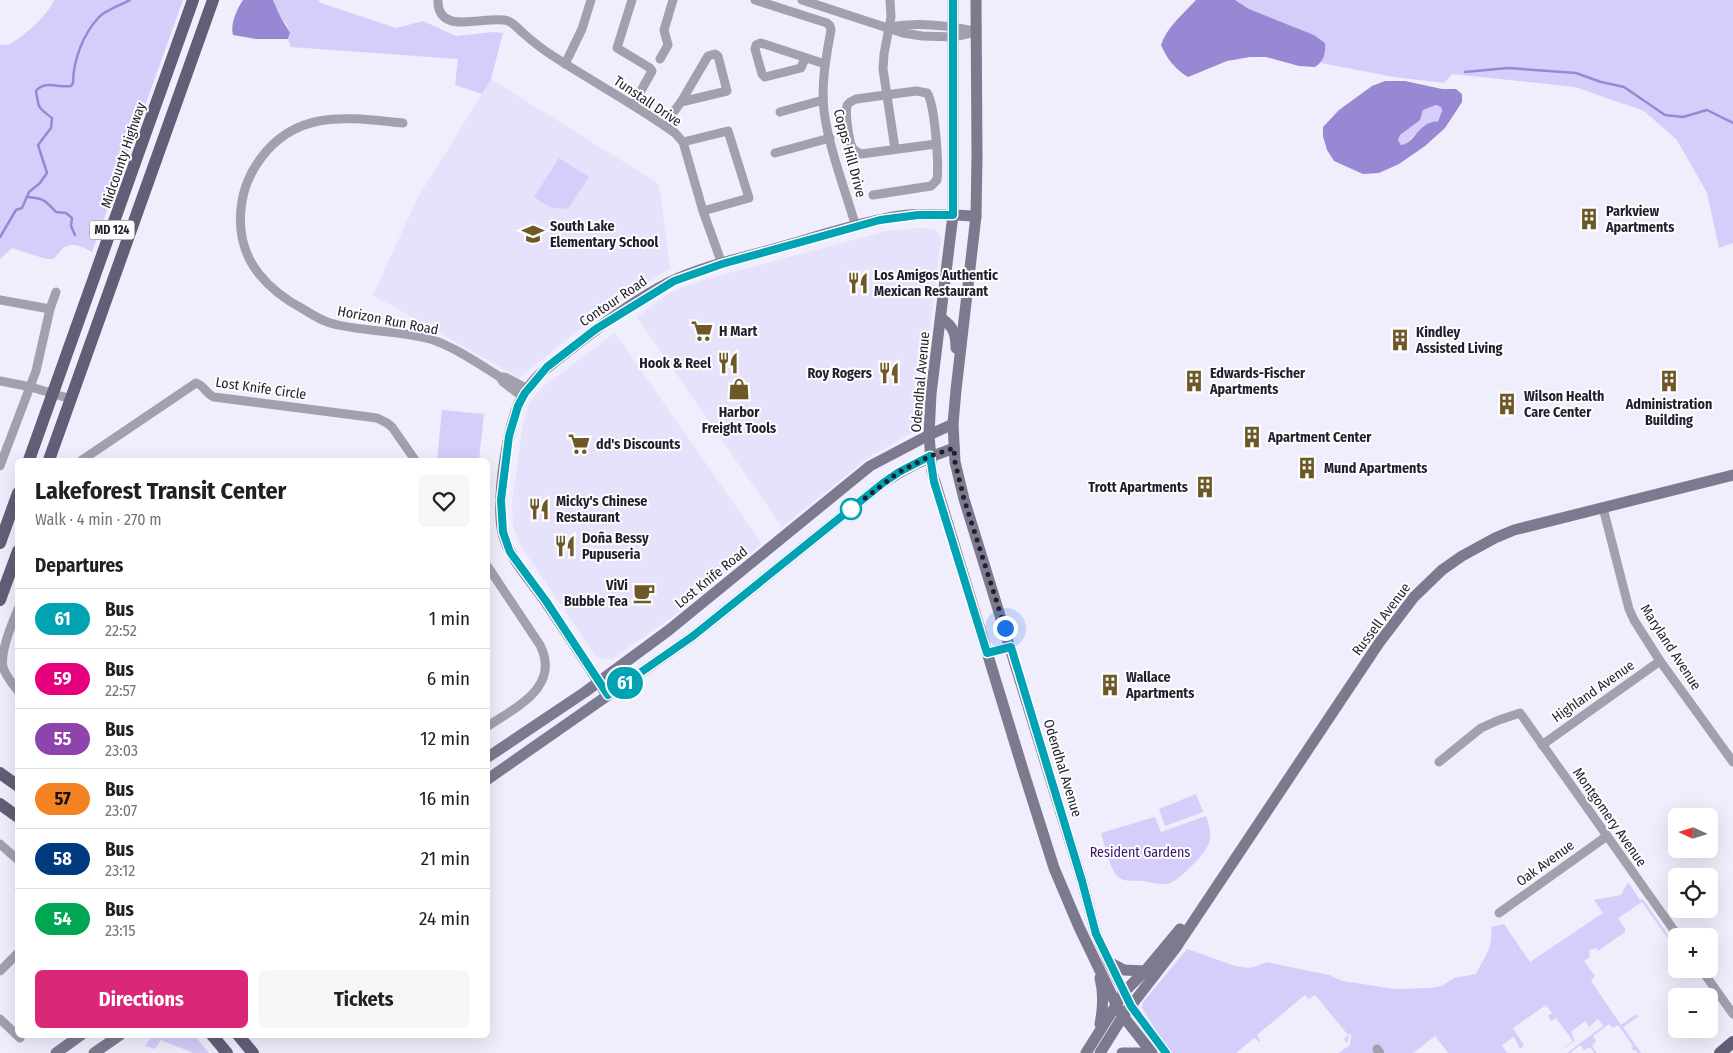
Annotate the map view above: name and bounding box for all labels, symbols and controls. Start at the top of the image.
street label: Tunstall Drive [611,73,685,130]
street label: Midcounty Highway [97,99,150,210]
street label: Copps Hill Drive [830,107,869,199]
place label: Parkview Apartments [1605,203,1674,236]
building icon: Parkview Apartments [1576,206,1602,232]
place label: South Lake Elementary School [550,218,659,251]
road number: MD 124 [90,220,134,240]
school or university icon: South Lake Elementary School [520,221,546,247]
place label: Los Amigos Authentic Mexican Restaurant [874,267,999,300]
restaurant icon: Los Amigos Authentic Mexican Restaurant [845,270,871,296]
street label: Contour Road [576,273,650,330]
street label: Horizon Run Road [336,302,440,339]
supermarket icon: H Mart [689,318,715,344]
place label: H Mart [719,323,759,340]
place label: Kindley Assisted Living [1415,324,1503,357]
building icon: Kindley Assisted Living [1387,327,1413,353]
street label: Odendhal Avenue [908,331,933,433]
restaurant icon: Hook & Reel [715,350,741,376]
place label: Hook & Reel [639,355,711,372]
restaurant icon: Roy Rogers [876,360,902,386]
place label: Roy Rogers [807,365,872,382]
place label: Edwards-Fischer Apartments [1209,365,1306,398]
building icon: Edwards-Fischer Apartments [1181,368,1207,394]
building icon: Administration Building [1656,368,1682,394]
street label: Lost Knife Circle [214,374,307,403]
shop icon: Harbor Freight Tools [726,376,752,402]
place label: Wilson Health Care Center [1524,388,1604,421]
building icon: Wilson Health Care Center [1494,391,1520,417]
place label: Administration Building [1625,396,1712,429]
place label: Harbor Freight Tools [702,404,776,437]
building icon: Apartment Center [1239,424,1265,450]
place label: Apartment Center [1267,429,1372,446]
supermarket icon: dd's Discounts [566,431,592,457]
place label: dd's Discounts [596,436,680,453]
building icon: Mund Apartments [1294,455,1320,481]
place label: Mund Apartments [1324,460,1428,477]
building icon: Trott Apartments [1192,474,1218,500]
button: heart [418,475,470,527]
text: Lakeforest Transit Center [35,477,286,505]
place label: Trott Apartments [1088,479,1188,496]
place label: Micky's Chinese Restaurant [556,493,647,526]
restaurant icon: Micky's Chinese Restaurant [526,496,552,522]
unlabelled marker [840,498,862,520]
text: Walk · 4 min · 270 m [35,510,162,529]
place label: Doña Bessy Pupuseria [582,530,649,563]
restaurant icon: Doña Bessy Pupuseria [552,533,578,559]
street label: Lost Knife Road [671,543,751,612]
text: Departures [35,554,123,577]
place label: ViVi Bubble Tea [564,577,628,610]
cafe icon: ViVi Bubble Tea [631,580,657,606]
street label: Russell Avenue [1349,580,1414,659]
text: Bus [105,598,134,621]
street label: Maryland Avenue [1637,601,1705,693]
text: 1 min [429,607,470,630]
text: 61 [54,608,71,630]
your location [993,616,1018,641]
text: 22:52 [105,621,137,640]
street label: Highland Avenue [1549,657,1638,726]
text: Bus [105,658,134,681]
text: 6 min [427,667,470,690]
line badge: 61 [602,667,648,699]
text: 59 [54,668,71,690]
place label: Wallace Apartments [1125,669,1194,702]
text: 61 [617,672,633,694]
building icon: Wallace Apartments [1097,672,1123,698]
text: 22:57 [105,681,136,700]
street label: Odendhal Avenue [1040,717,1085,819]
text: Bus [105,718,134,741]
text: 12 min [420,727,470,750]
text: 55 [54,728,71,750]
text: 23:03 [105,741,138,760]
street label: Montgomery Avenue [1569,765,1650,870]
text: Bus [105,778,134,801]
text: 16 min [419,787,470,810]
text: 57 [54,788,71,810]
text: 23:07 [105,801,137,820]
north arrow [1668,808,1718,858]
map controls [1668,808,1718,1038]
street label: Oak Avenue [1513,837,1578,890]
text: Bus [105,838,134,861]
park label: Resident Gardens [1090,844,1190,861]
text: 21 min [421,847,470,870]
text: 58 [53,848,72,870]
text: 23:12 [105,861,135,880]
button: locate [1668,868,1718,918]
text: Bus [105,898,134,921]
text: 24 min [419,907,470,930]
text: 54 [53,908,72,930]
text: 23:15 [105,921,136,940]
button: + [1668,928,1718,978]
button: Directions [35,970,248,1028]
button: Tickets [258,970,470,1028]
button: − [1668,988,1718,1038]

